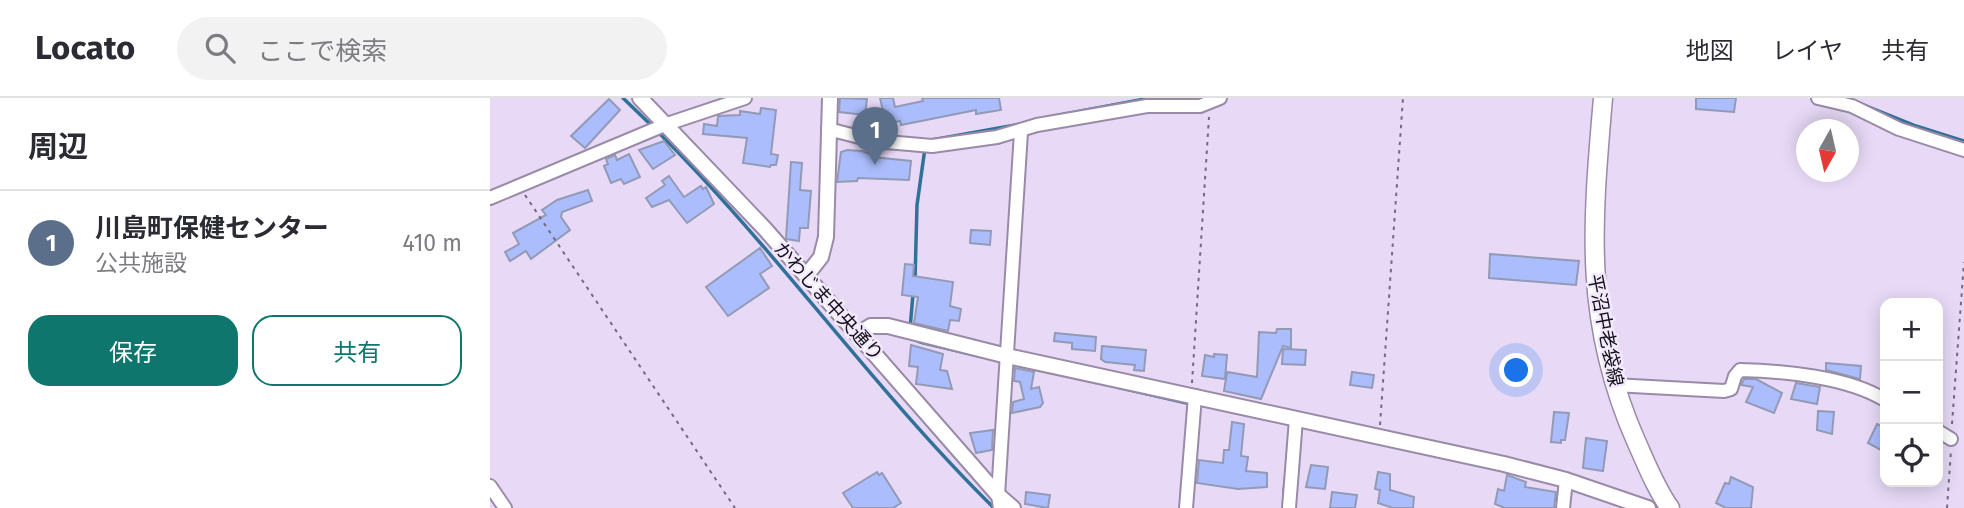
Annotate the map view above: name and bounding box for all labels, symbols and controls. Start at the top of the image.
search box [177,17,667,80]
text: Locato [35,28,135,68]
icon: search [201,29,239,67]
text: ここで検索 [257,36,387,67]
text: 地図 [1686,37,1734,65]
text: レイヤ [1772,37,1843,65]
text: 共有 [1881,37,1929,65]
pin: 1 [852,107,898,165]
north arrow [1796,119,1859,182]
text: 周辺 [28,129,88,165]
text: 川島町保健センター [95,213,329,244]
text: 1 [46,229,56,257]
text: 410 m [402,229,462,257]
street label: かわじま中央通り [769,237,888,366]
text: 公共施設 [95,249,187,277]
street label: 平沼中老袋線 [1583,272,1628,388]
map controls [1880,298,1943,487]
button: + [1880,298,1943,361]
button: 保存 [28,315,238,386]
button: 共有 [252,315,462,386]
your location [1499,353,1533,387]
button: − [1880,361,1943,424]
button: locate [1880,424,1943,487]

